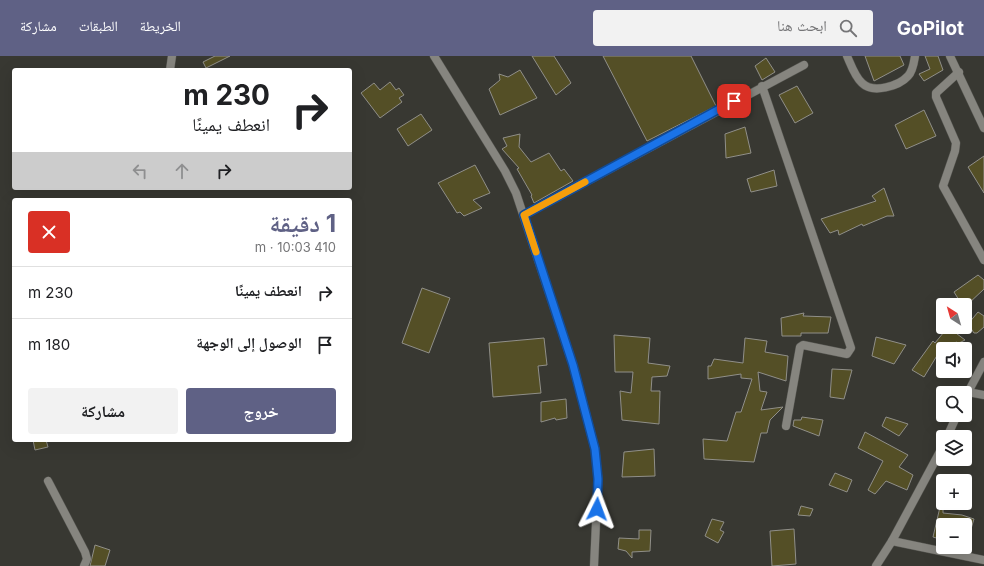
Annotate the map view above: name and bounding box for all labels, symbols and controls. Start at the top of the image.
search box [593,10,873,46]
text: ابحث هنا [777,16,827,35]
text: مشاركة [20,17,57,34]
text: الطبقات [79,17,118,34]
text: الخريطة [140,17,181,34]
icon: search [837,17,859,39]
text: GoPilot [897,17,964,40]
text: 230 m [183,78,270,112]
icon: right [284,84,336,136]
pin [717,84,751,118]
icon: arrive [723,90,745,112]
text: انعطف يمينًا [192,114,270,135]
icon: left [129,160,151,182]
icon: ahead [171,160,193,182]
icon: right [213,160,235,182]
text: 1 دقيقة [270,209,336,238]
button: close [28,211,70,253]
text: 410 m · 10:03 [255,239,336,255]
text: انعطف يمينًا [235,281,302,300]
icon: right [314,282,336,304]
text: 230 m [28,283,73,302]
north arrow [936,298,972,334]
map controls [936,298,972,554]
text: الوصول إلى الوجهة [196,333,302,352]
icon: arrive [314,334,336,356]
text: 180 m [28,335,70,354]
button: sound [936,342,972,378]
button: search [936,386,972,422]
button: مشاركة [28,388,178,434]
button: خروج [186,388,336,434]
button: layers [936,430,972,466]
button: + [936,474,972,510]
position arrow [576,488,618,530]
button: − [936,518,972,554]

